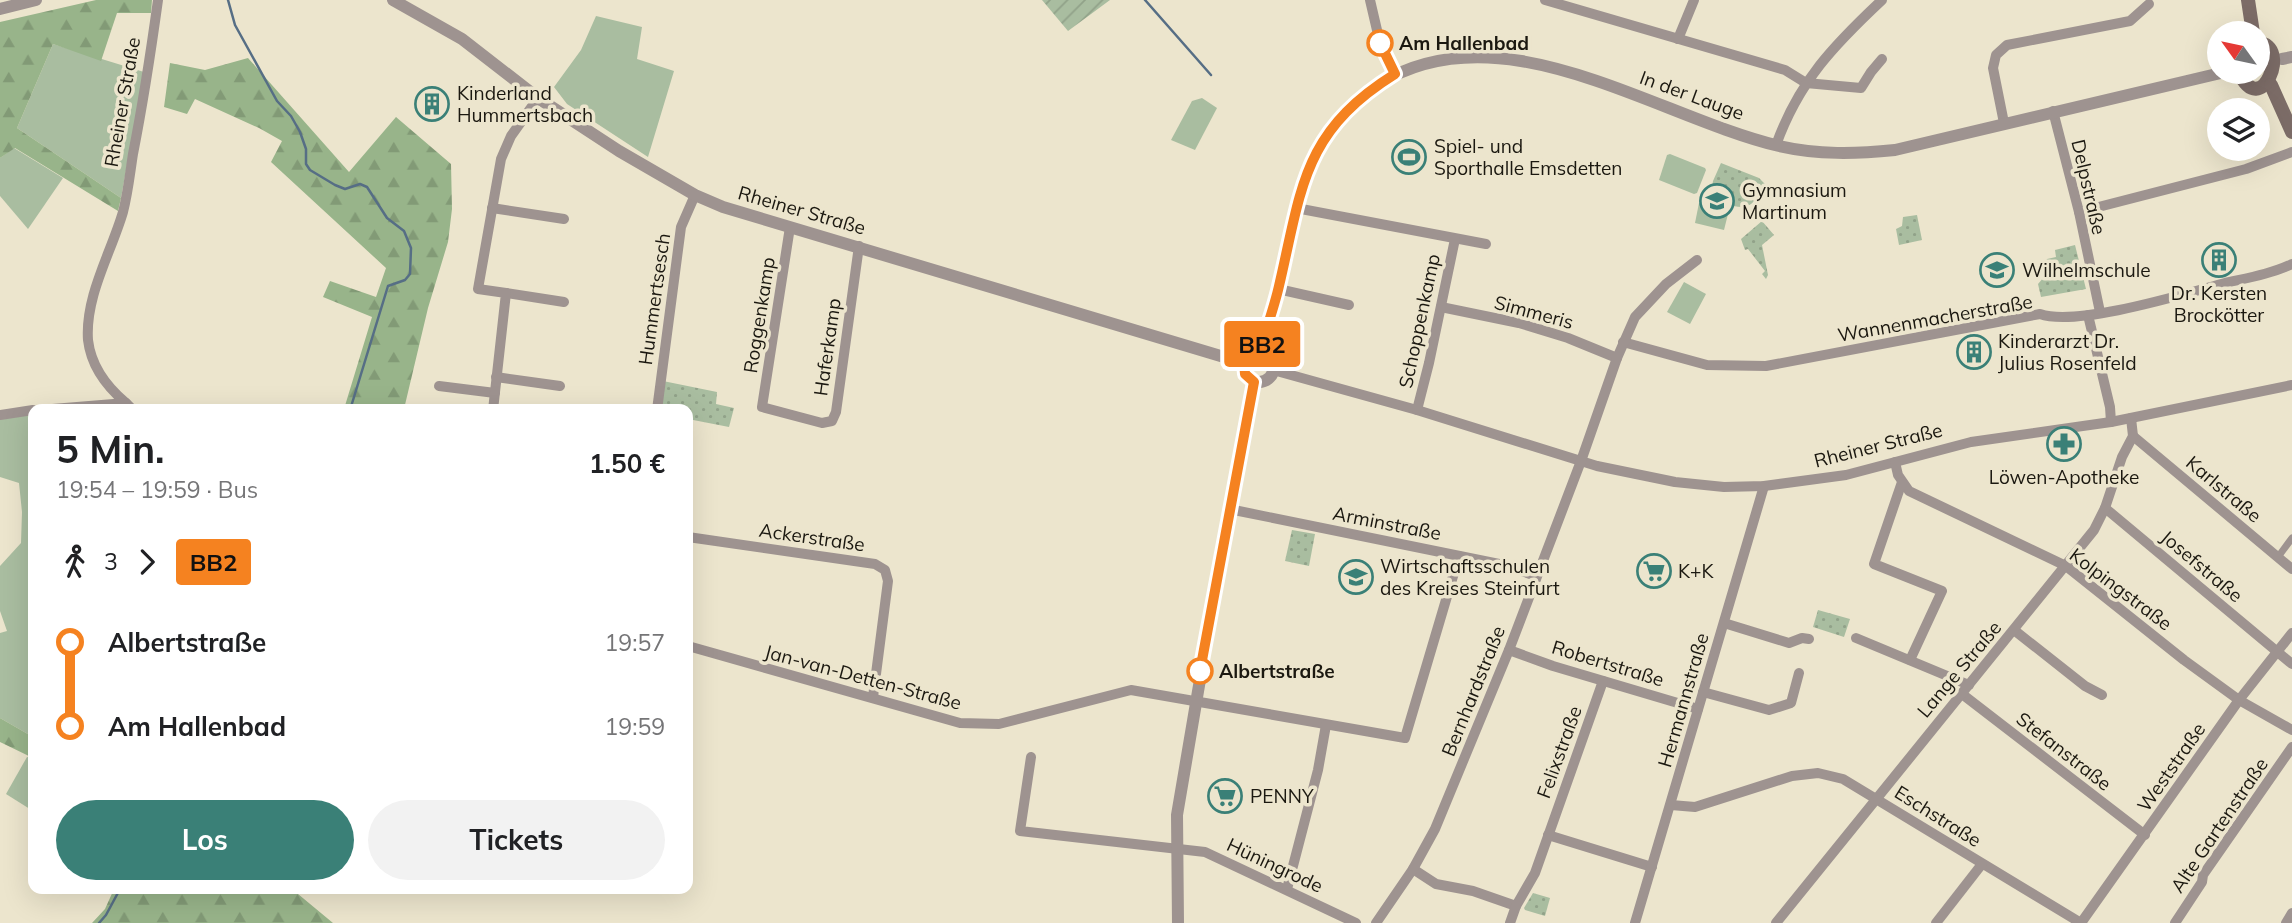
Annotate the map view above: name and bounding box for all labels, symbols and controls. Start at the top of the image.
north arrow [2207,21,2270,84]
map controls [2207,21,2270,161]
marker: Am Hallenbad [1367,30,1393,56]
place label: Am Hallenbad [1399,31,1529,55]
street label: Rheiner Straße [99,35,145,169]
street label: In der Lauge [1637,65,1747,125]
place label: Kinderland Hummertsbach [457,81,593,127]
building icon: Kinderland Hummertsbach [413,85,451,123]
button: layers [2207,98,2270,161]
place label: Spiel- und Sporthalle Emsdetten [1434,134,1622,180]
street label: Delpstraße [2066,137,2112,237]
sports icon: Spiel- und Sporthalle Emsdetten [1390,138,1428,176]
place label: Gymnasium Martinum [1742,178,1847,224]
street label: Rheiner Straße [735,180,869,240]
school or university icon: Gymnasium Martinum [1698,182,1736,220]
street label: Hummertsesch [633,231,675,367]
building icon: Dr. Kersten Brockötter [2200,241,2238,279]
school or university icon: Wilhelmschule [1978,251,2016,289]
street label: Schoppenkamp [1393,252,1445,390]
street label: Roggenkamp [738,255,780,375]
place label: Wilhelmschule [2022,258,2151,282]
place label: Dr. Kersten Brockötter [2171,281,2267,327]
street label: Wannenmacherstraße [1836,289,2034,347]
street label: Simmeris [1492,290,1576,334]
street label: Haferkamp [808,297,846,397]
line badge: BB2 [1222,321,1302,367]
text: BB2 [1238,329,1286,359]
place label: Kinderarzt Dr. Julius Rosenfeld [1998,329,2137,375]
building icon: Kinderarzt Dr. Julius Rosenfeld [1955,333,1993,371]
street label: Rheiner Straße [1811,417,1945,473]
text: 5 Min. [56,425,165,473]
pharmacy icon: Löwen-Apotheke [2045,425,2083,463]
text: 1.50 € [589,447,665,480]
street label: Karlstraße [2181,450,2267,528]
place label: Löwen-Apotheke [1989,465,2139,489]
text: 19:54 – 19:59 · Bus [56,475,258,504]
street label: Arminstraße [1331,501,1443,545]
street label: Ackerstraße [758,518,866,556]
street label: Josefstraße [2156,525,2248,607]
icon: walk [56,543,94,581]
icon: forward [128,543,166,581]
street label: Kolpingstraße [2065,543,2177,635]
text: 3 [104,547,118,576]
text: BB2 [190,547,237,577]
supermarket icon: K+K [1635,552,1673,590]
place label: Wirtschaftsschulen des Kreises Steinfurt [1380,554,1560,600]
school or university icon: Wirtschaftsschulen des Kreises Steinfurt [1337,558,1375,596]
place label: K+K [1678,559,1714,583]
street label: Lange Straße [1912,616,2006,722]
street label: Bernhardstraße [1436,622,1510,760]
text: Albertstraße [108,626,266,659]
text: 19:57 [605,628,665,657]
street label: Hermannstraße [1652,630,1714,770]
street label: Robertstraße [1549,635,1667,691]
street label: Jan-van-Detten-Straße [762,639,964,715]
marker: Albertstraße [1187,658,1213,684]
place label: Albertstraße [1219,659,1335,683]
street label: Felixstraße [1531,703,1587,801]
street label: Stefanstraße [2012,706,2116,796]
text: Am Hallenbad [108,710,286,743]
text: 19:59 [605,712,665,741]
street label: Weststraße [2132,718,2210,816]
street label: Alte Gartenstraße [2165,753,2273,897]
supermarket icon: PENNY [1206,777,1244,815]
street label: Eschstraße [1890,780,1986,852]
place label: PENNY [1250,784,1314,808]
button: Los [56,800,354,880]
button: Tickets [368,800,665,880]
street label: Hüningrode [1223,832,1327,898]

